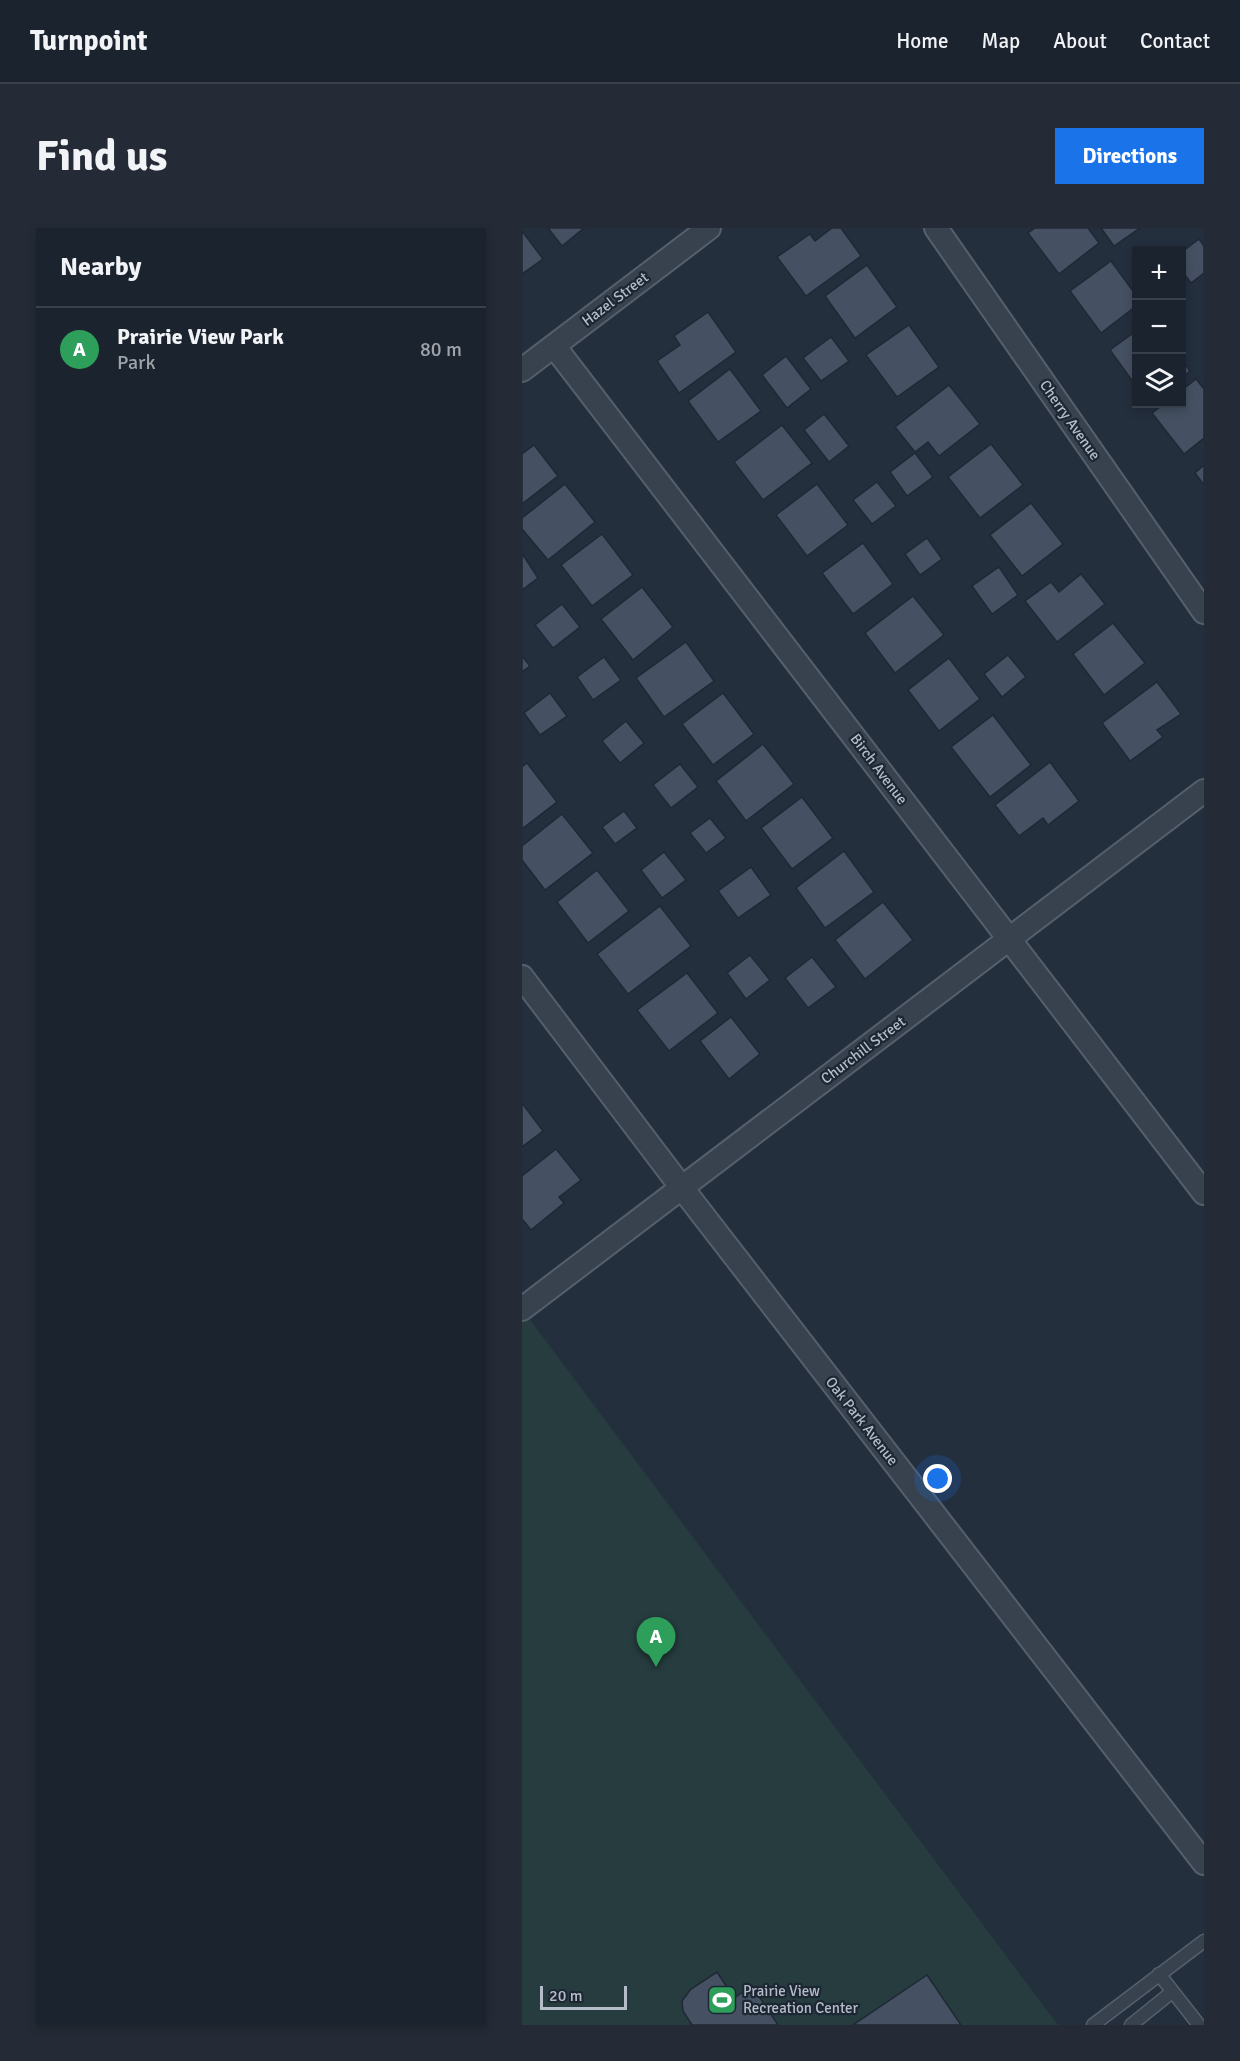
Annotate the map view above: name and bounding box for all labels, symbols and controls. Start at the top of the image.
text: Turnpoint [30,24,147,58]
text: Home [896,28,949,54]
text: Map [982,28,1020,54]
text: About [1053,28,1107,54]
text: Contact [1140,28,1210,54]
button: Directions [1055,128,1204,184]
text: Find us [36,131,167,182]
map controls [1132,246,1186,408]
button: + [1132,246,1186,300]
text: Nearby [60,251,141,283]
street label: Hazel Street [578,268,652,330]
button: − [1132,300,1186,354]
text: Prairie View Park [117,323,284,350]
text: A [73,337,86,362]
text: 80 m [420,337,462,362]
text: Park [117,350,155,375]
button: layers [1132,354,1186,408]
street label: Cherry Avenue [1036,377,1104,463]
street label: Birch Avenue [847,730,911,808]
street label: Churchill Street [817,1012,909,1088]
street label: Oak Park Avenue [822,1373,902,1469]
your location [923,1464,952,1493]
pin: A [636,1618,676,1667]
place label: Prairie View Recreation Center [743,1982,859,2017]
scale bar [540,1983,627,2010]
sports icon: Prairie View Recreation Center [706,1984,738,2016]
text: 20 m [549,1986,583,2006]

